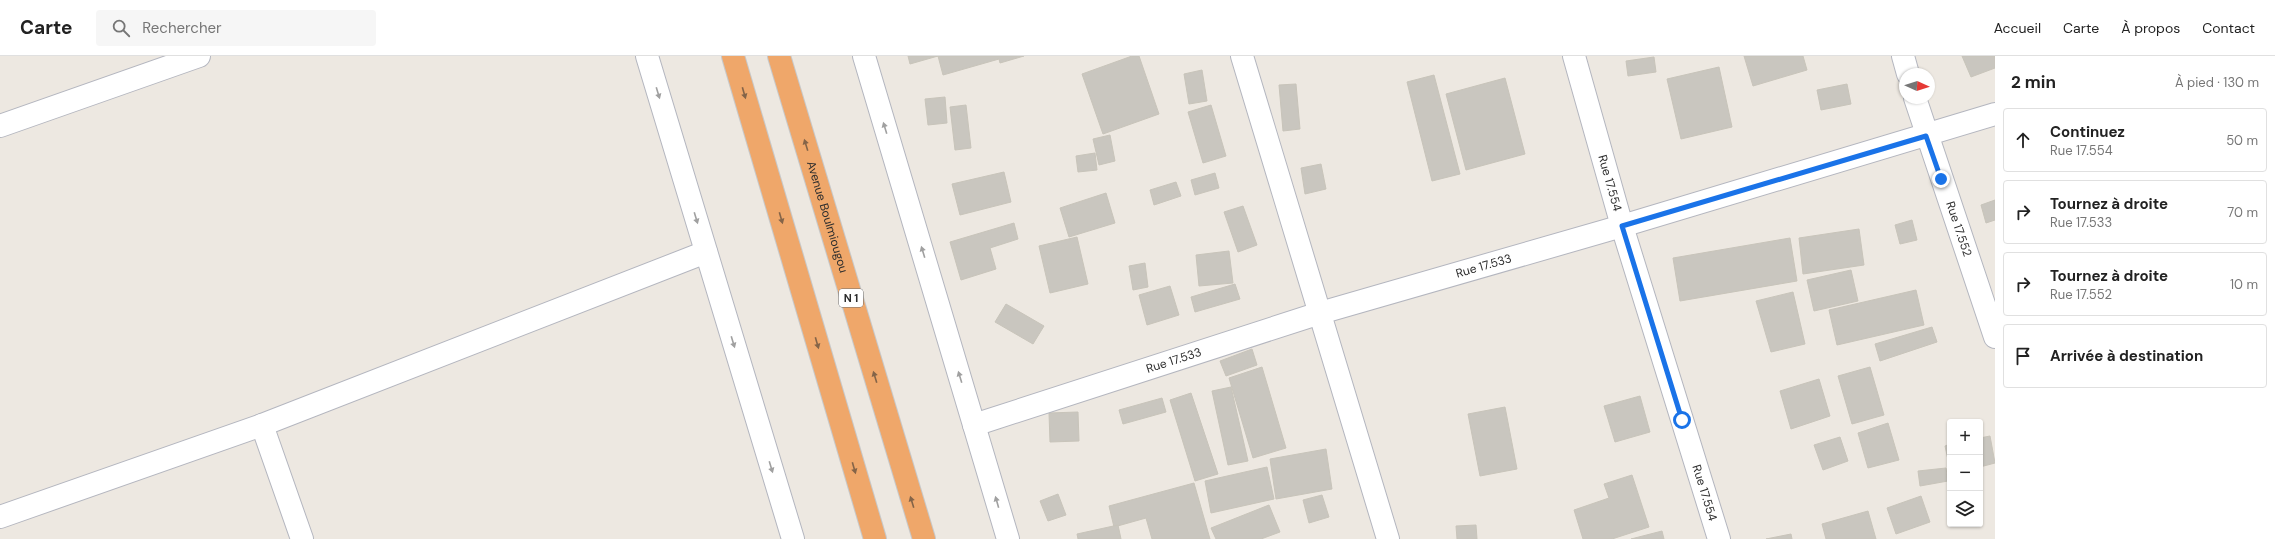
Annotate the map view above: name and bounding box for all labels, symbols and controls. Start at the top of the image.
search box [96,10,376,46]
text: Carte [20,15,72,40]
icon: search [110,17,132,39]
text: Rechercher [142,18,222,38]
text: Accueil [1994,19,2041,37]
text: Carte [2063,19,2099,37]
text: À propos [2121,19,2180,37]
text: Contact [2202,19,2255,37]
north arrow [1899,68,1935,104]
text: 2 min [2011,71,2056,93]
text: À pied · 130 m [2175,74,2259,91]
one-way arrow [655,88,661,100]
one-way arrow [741,88,747,100]
one-way arrow [882,122,888,134]
text: Continuez [2050,122,2125,142]
icon: ahead [2012,129,2034,151]
text: 50 m [2226,132,2258,149]
one-way arrow [803,139,809,151]
text: Rue 17.554 [2050,142,2113,159]
street label: Rue 17.554 [1594,153,1625,213]
street label: Avenue Boulmiougou [803,159,852,275]
route end [1932,170,1950,188]
text: Tournez à droite [2050,194,2168,214]
street label: Rue 17.552 [1942,199,1976,259]
icon: right [2012,201,2034,223]
text: 70 m [2227,204,2258,221]
one-way arrow [693,212,699,224]
one-way arrow [778,212,784,224]
text: Rue 17.533 [2050,214,2112,231]
one-way arrow [920,246,926,258]
street label: Rue 17.533 [1454,250,1513,281]
text: Tournez à droite [2050,266,2168,286]
icon: right [2012,273,2034,295]
text: 10 m [2230,276,2258,293]
text: Rue 17.552 [2050,286,2112,303]
road number: N 1 [839,289,863,307]
one-way arrow [730,336,736,348]
one-way arrow [814,337,820,349]
street label: Rue 17.533 [1144,344,1204,377]
icon: arrive [2012,345,2034,367]
text: Arrivée à destination [2050,346,2203,366]
one-way arrow [872,371,878,383]
one-way arrow [957,371,963,383]
route start [1673,411,1691,429]
map controls [1947,419,1983,527]
button: + [1947,419,1983,455]
button: − [1947,455,1983,491]
one-way arrow [768,461,774,473]
one-way arrow [851,462,857,474]
street label: Rue 17.554 [1688,463,1721,523]
button: layers [1947,491,1983,527]
one-way arrow [909,495,915,507]
one-way arrow [994,495,1000,507]

